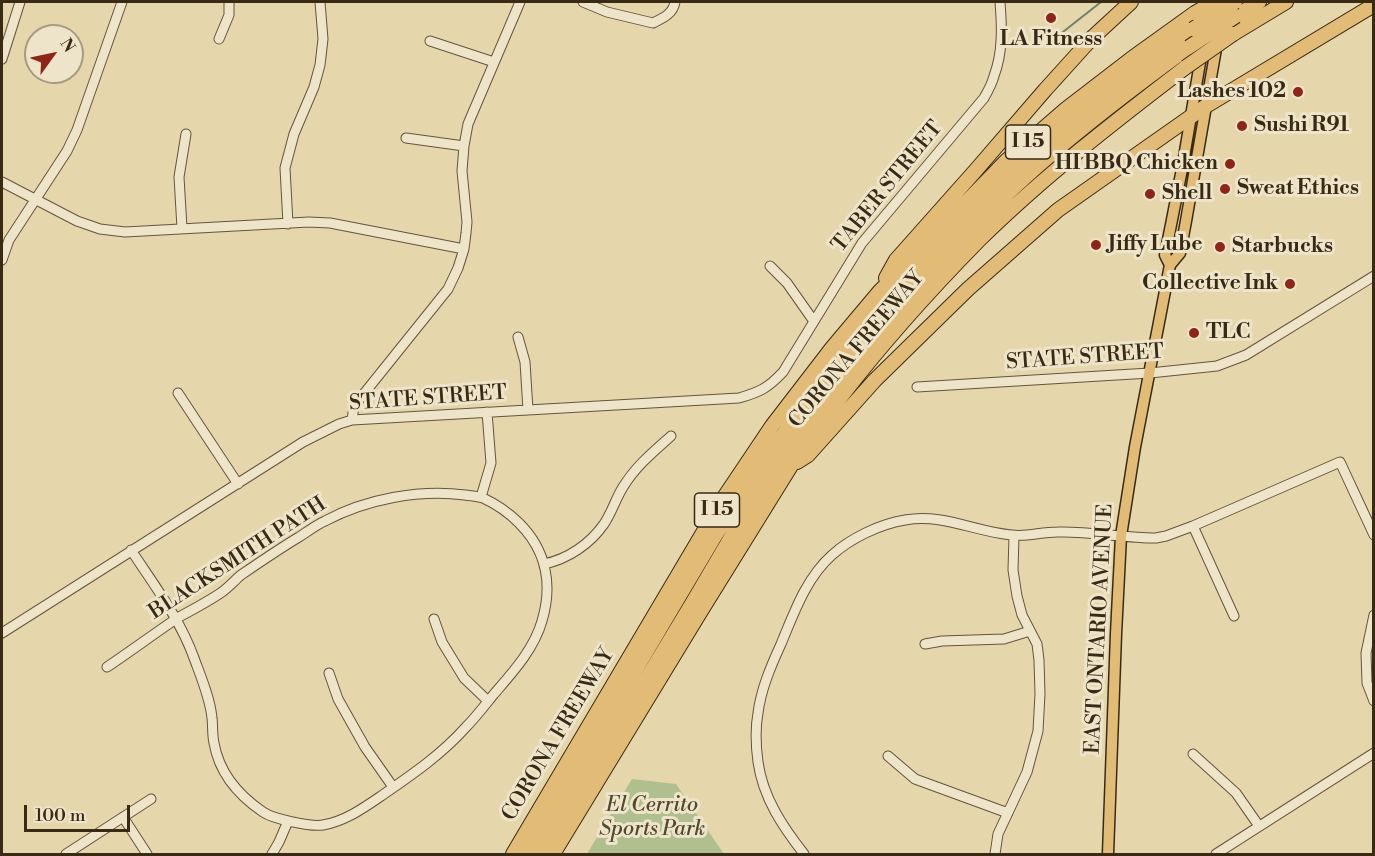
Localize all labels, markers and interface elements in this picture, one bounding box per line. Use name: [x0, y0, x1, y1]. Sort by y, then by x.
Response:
marker: LA Fitness: [1044, 11, 1058, 25]
north arrow: [24, 24, 84, 84]
place label: LA Fitness: [1000, 27, 1102, 53]
text: N: [56, 35, 79, 56]
place label: Lashes 102: [1177, 79, 1286, 105]
marker: Lashes 102: [1291, 85, 1305, 99]
place label: Sushi R91: [1254, 113, 1349, 139]
street label: TABER STREET: [827, 116, 949, 258]
marker: Sushi R91: [1235, 119, 1249, 133]
road number: I 15: [1006, 125, 1050, 159]
place label: HI BBQ Chicken: [1055, 151, 1218, 177]
marker: HI BBQ Chicken: [1223, 157, 1237, 171]
place label: Sweat Ethics: [1237, 176, 1359, 202]
place label: Shell: [1162, 181, 1212, 207]
marker: Sweat Ethics: [1218, 182, 1232, 196]
marker: Shell: [1143, 187, 1157, 201]
place label: Jiffy Lube: [1108, 232, 1202, 258]
place label: Starbucks: [1232, 234, 1333, 260]
marker: Jiffy Lube: [1089, 238, 1103, 252]
marker: Starbucks: [1213, 240, 1227, 254]
street label: CORONA FREEWAY: [784, 266, 930, 434]
place label: Collective Ink: [1142, 271, 1278, 297]
marker: Collective Ink: [1283, 277, 1297, 291]
place label: TLC: [1206, 320, 1250, 346]
marker: TLC: [1187, 326, 1201, 340]
street label: STATE STREET: [1005, 340, 1165, 376]
street label: STATE STREET: [348, 381, 508, 417]
street label: BLACKSMITH PATH: [145, 492, 331, 626]
road number: I 15: [694, 493, 740, 527]
street label: EAST ONTARIO AVENUE: [1081, 503, 1119, 755]
street label: CORONA FREEWAY: [497, 644, 621, 826]
scale bar: [27, 793, 134, 831]
park label: El Cerrito Sports Park: [599, 793, 705, 843]
text: 100 m: [35, 804, 86, 827]

